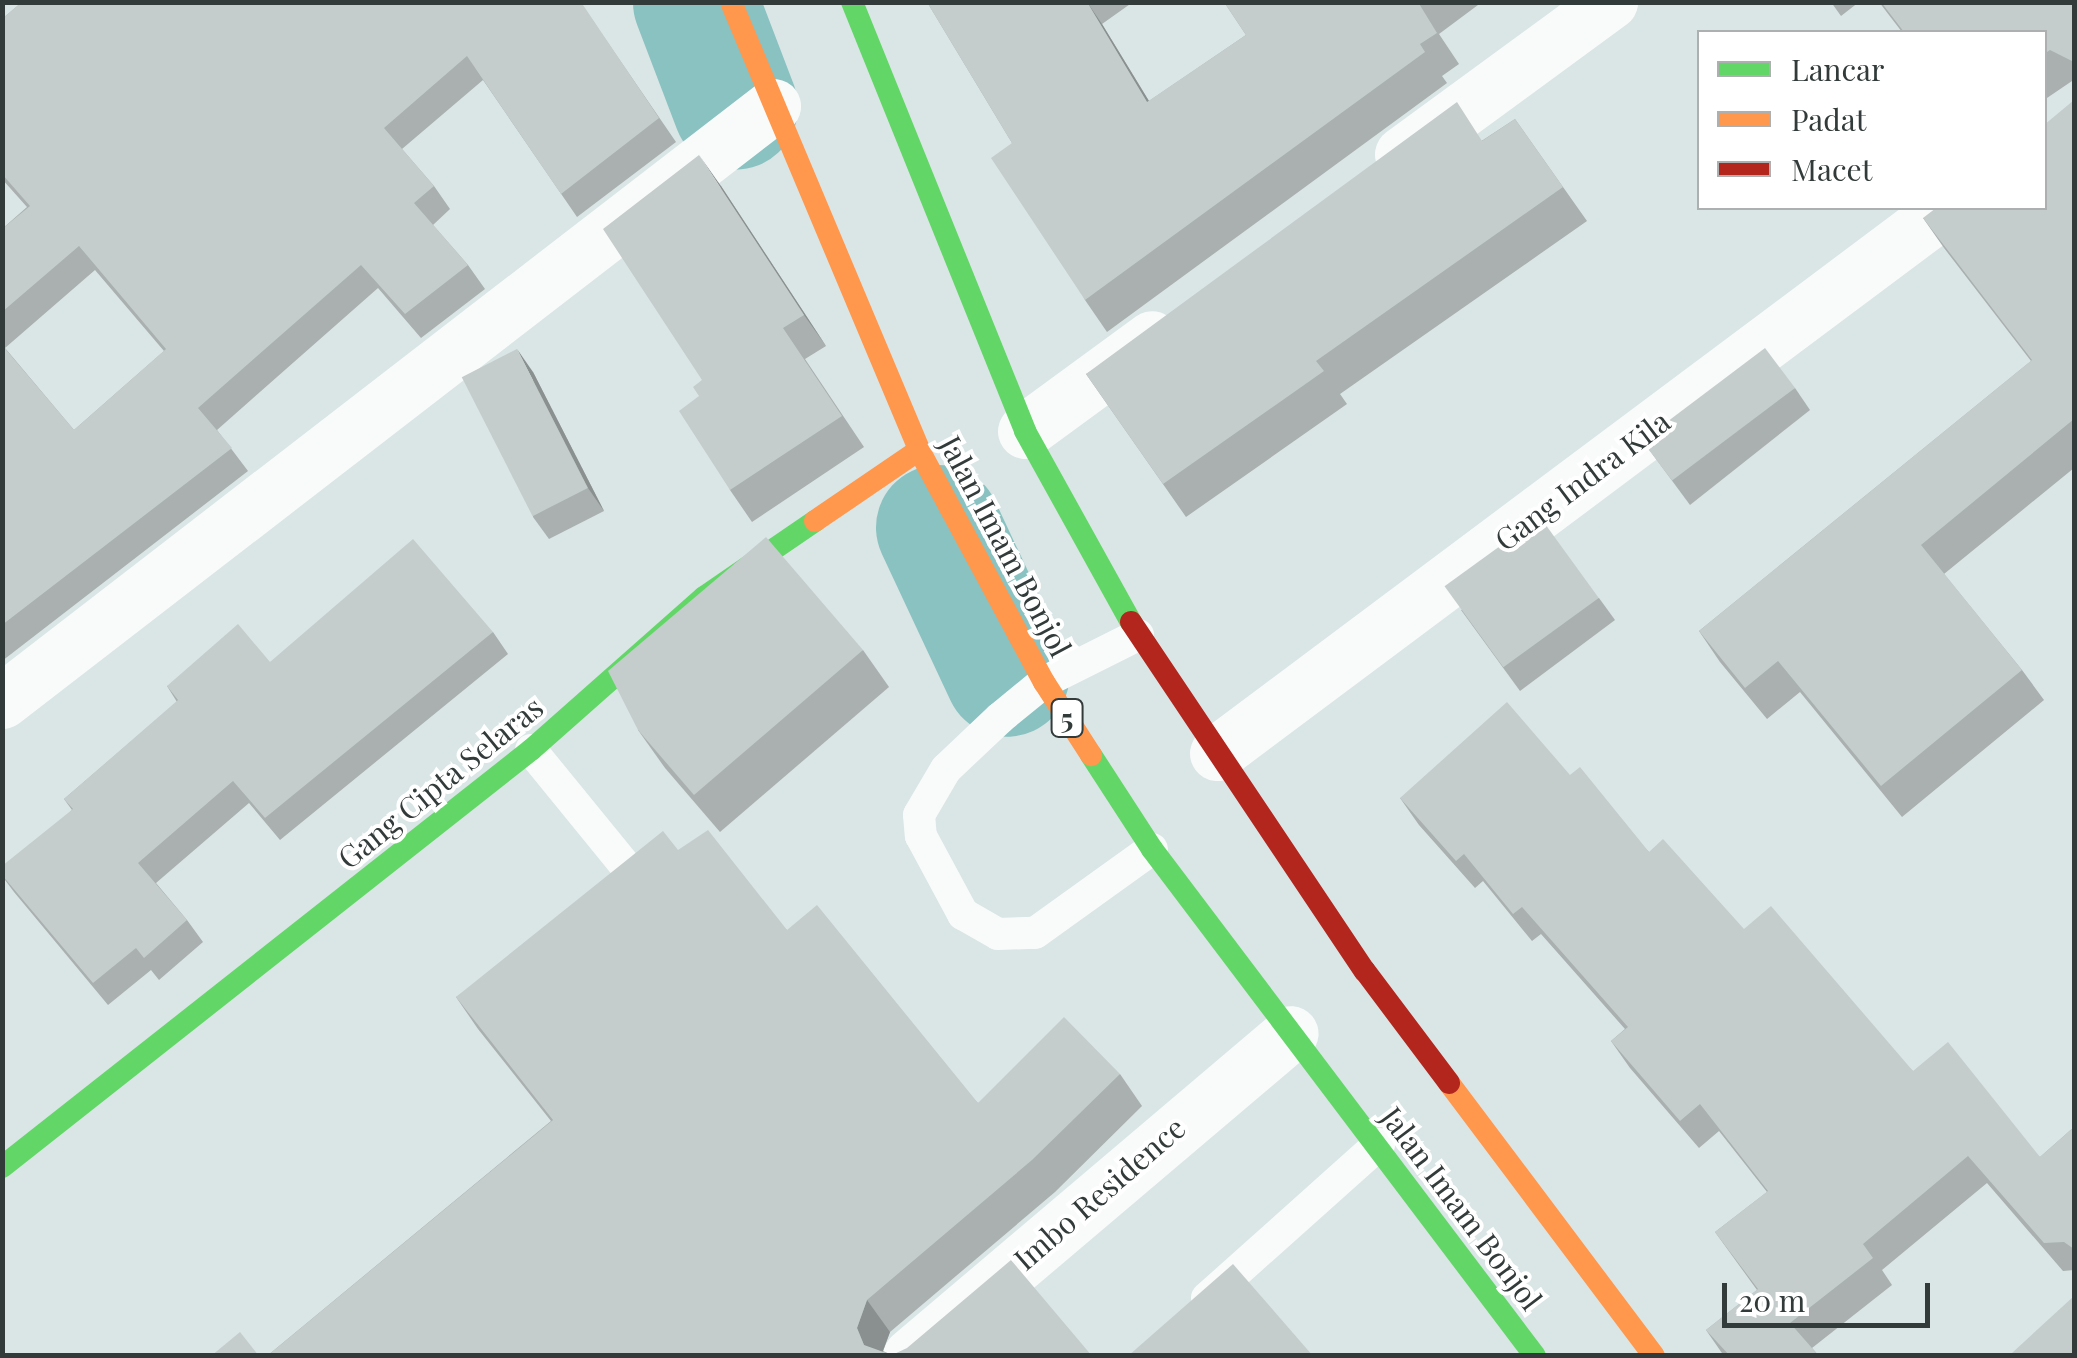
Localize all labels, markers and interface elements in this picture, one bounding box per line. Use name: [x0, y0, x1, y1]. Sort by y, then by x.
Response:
legend: [1697, 30, 2047, 210]
text: Lancar: [1791, 49, 1884, 89]
text: Padat: [1791, 99, 1866, 139]
text: Macet: [1791, 149, 1872, 189]
street label: Gang Indra Kila: [1487, 402, 1677, 558]
street label: Jalan Imam Bonjol: [933, 430, 1079, 662]
street label: Gang Cipta Selaras: [330, 688, 550, 876]
road number: 5: [1050, 695, 1084, 741]
street label: Jalan Imam Bonjol: [1374, 1099, 1550, 1317]
street label: Imbo Residence: [1006, 1109, 1192, 1277]
scale bar: [1727, 1263, 1934, 1325]
text: 20 m: [1739, 1280, 1805, 1320]

